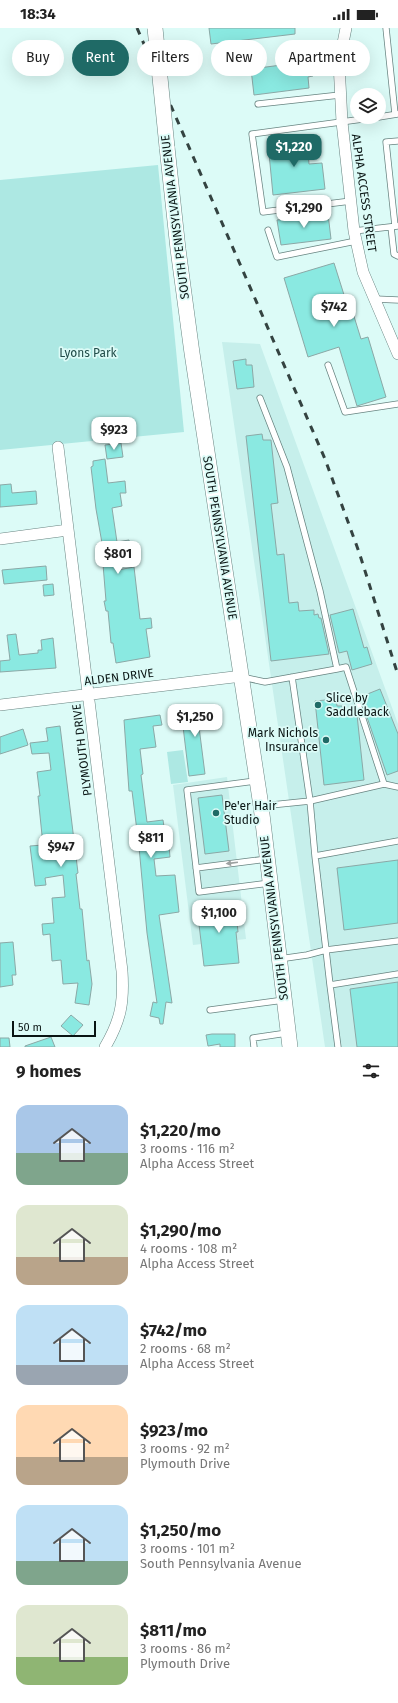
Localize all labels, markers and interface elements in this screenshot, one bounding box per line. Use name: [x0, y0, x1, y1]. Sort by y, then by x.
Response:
text: 18:34: [20, 5, 56, 23]
chip: Buy: [12, 40, 64, 76]
chip: Rent: [72, 40, 129, 76]
chip: Filters: [137, 40, 203, 76]
chip: New: [211, 40, 267, 76]
chip: Apartment: [275, 40, 370, 76]
map controls: [350, 88, 386, 124]
button: layers: [350, 88, 386, 124]
street label: ALPHA ACCESS STREET: [349, 133, 379, 254]
street label: SOUTH PENNSYLVANIA AVENUE: [158, 134, 192, 300]
pin: $1,220: [261, 134, 327, 168]
text: $1,220: [276, 139, 312, 154]
pin: $1,290: [271, 195, 337, 229]
text: $1,290: [285, 200, 323, 215]
pin: $742: [310, 294, 358, 328]
text: $742: [321, 299, 347, 314]
park label: Lyons Park: [59, 346, 118, 360]
pin: $923: [90, 417, 138, 451]
text: $923: [100, 422, 128, 437]
street label: SOUTH PENNSYLVANIA AVENUE: [200, 455, 240, 621]
pin: $801: [94, 541, 142, 575]
text: $801: [104, 546, 132, 561]
street label: ALDEN DRIVE: [83, 666, 155, 688]
place label: Slice by Saddleback: [326, 691, 390, 719]
marker: Slice by Saddleback: [313, 700, 323, 710]
street label: PLYMOUTH DRIVE: [69, 703, 95, 797]
pin: $1,250: [162, 704, 228, 738]
text: $1,250: [176, 709, 214, 724]
place label: Mark Nichols Insurance: [248, 726, 318, 754]
marker: Mark Nichols Insurance: [321, 735, 331, 745]
place label: Pe'er Hair Studio: [224, 799, 277, 827]
marker: Pe'er Hair Studio: [211, 808, 221, 818]
pin: $811: [127, 825, 175, 859]
text: $811: [138, 830, 164, 845]
pin: $947: [37, 834, 85, 868]
street label: SOUTH PENNSYLVANIA AVENUE: [257, 835, 291, 1001]
text: $947: [47, 839, 75, 854]
one-way arrow: [225, 860, 238, 866]
pin: $1,100: [186, 900, 252, 934]
text: $1,100: [201, 905, 237, 920]
scale bar: [12, 1019, 96, 1038]
text: 50 m: [18, 1021, 42, 1034]
icon: filters: [360, 1060, 382, 1082]
text: 9 homes: [16, 1061, 81, 1082]
text: $1,220/mo: [140, 1120, 221, 1141]
icon: home: [48, 1121, 96, 1169]
text: 3 rooms · 116 m²: [140, 1141, 235, 1156]
text: Alpha Access Street: [140, 1156, 254, 1171]
text: $1,290/mo: [140, 1220, 221, 1241]
icon: home: [48, 1221, 96, 1269]
text: 4 rooms · 108 m²: [140, 1241, 237, 1256]
text: Alpha Access Street: [140, 1256, 254, 1271]
text: $742/mo: [140, 1320, 207, 1341]
icon: home: [48, 1321, 96, 1369]
text: 2 rooms · 68 m²: [140, 1341, 231, 1356]
text: Alpha Access Street: [140, 1356, 254, 1371]
text: $923/mo: [140, 1420, 208, 1441]
icon: home: [48, 1421, 96, 1469]
text: 3 rooms · 92 m²: [140, 1441, 230, 1456]
text: Plymouth Drive: [140, 1456, 230, 1471]
text: $1,250/mo: [140, 1520, 221, 1541]
icon: home: [48, 1521, 96, 1569]
text: 3 rooms · 101 m²: [140, 1541, 235, 1556]
text: South Pennsylvania Avenue: [140, 1556, 302, 1571]
text: $811/mo: [140, 1620, 207, 1641]
icon: home: [48, 1621, 96, 1669]
text: 3 rooms · 86 m²: [140, 1641, 231, 1656]
text: Plymouth Drive: [140, 1656, 230, 1671]

